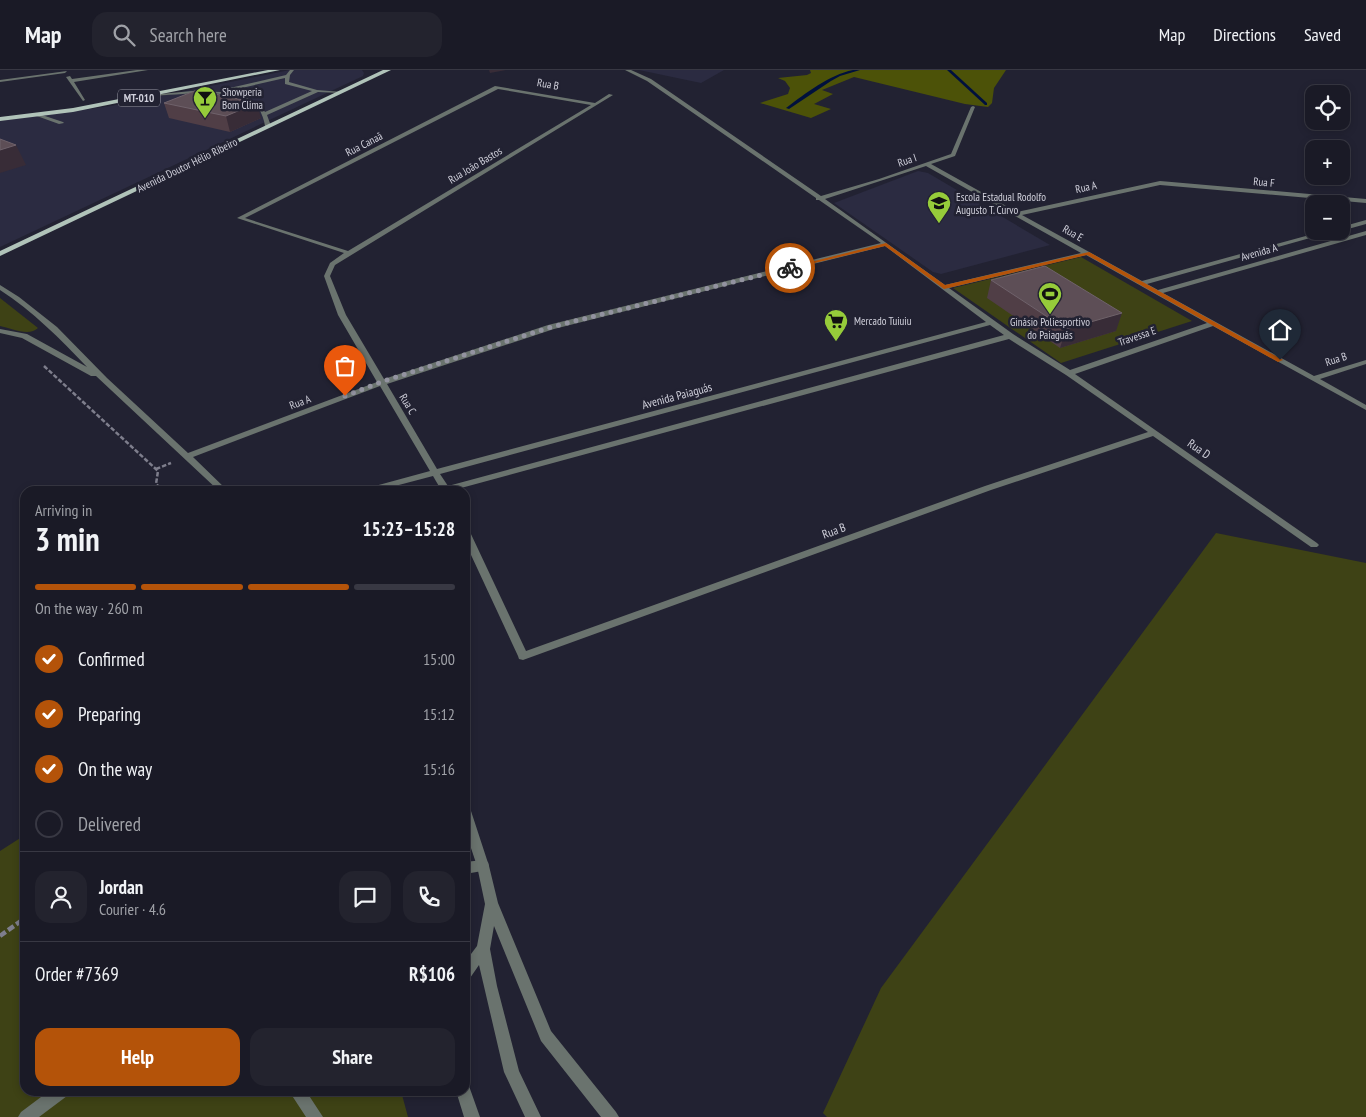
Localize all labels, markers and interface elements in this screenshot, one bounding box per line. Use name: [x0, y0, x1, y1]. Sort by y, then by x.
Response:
search box: [92, 12, 442, 57]
text: Map: [25, 19, 62, 50]
icon: search: [110, 21, 138, 49]
text: Search here: [150, 23, 227, 47]
text: Map: [1159, 23, 1185, 46]
text: Directions: [1213, 23, 1276, 46]
text: Saved: [1304, 23, 1341, 46]
street label: Rua B: [536, 75, 560, 93]
bar icon: Showperia Bom Clima: [192, 85, 218, 119]
place label: Showperia Bom Clima: [222, 85, 263, 112]
map controls: [1305, 85, 1350, 240]
button: locate: [1305, 85, 1350, 130]
road number: MT-010: [118, 89, 160, 106]
street label: Rua Canaã: [343, 129, 385, 159]
street label: Avenida Doutor Hélio Ribeiro: [134, 134, 240, 195]
button: +: [1305, 140, 1350, 185]
street label: Rua João Bastos: [446, 143, 505, 187]
street label: Rua I: [896, 150, 918, 170]
street label: Rua F: [1253, 174, 1276, 190]
street label: Rua A: [1074, 178, 1099, 196]
school or university icon: Escola Estadual Rodolfo Augusto T. Curvo: [926, 190, 952, 224]
place label: Escola Estadual Rodolfo Augusto T. Curvo: [956, 190, 1046, 217]
button: −: [1305, 195, 1350, 240]
street label: Rua E: [1060, 222, 1086, 244]
street label: Avenida A: [1239, 240, 1280, 264]
courier: [765, 243, 815, 293]
icon: bike: [776, 254, 804, 282]
sports icon: Ginásio Poliesportivo do Paiaguás: [1037, 281, 1063, 315]
supermarket icon: Mercado Tuiuiu: [823, 308, 849, 342]
pin: [1259, 309, 1301, 360]
place label: Mercado Tuiuiu: [854, 314, 912, 328]
place label: Ginásio Poliesportivo do Paiaguás: [1010, 315, 1090, 342]
icon: home: [1266, 316, 1294, 344]
street label: Travessa E: [1116, 323, 1158, 349]
pin: [324, 345, 366, 396]
street label: Rua B: [1323, 349, 1349, 369]
icon: bag: [331, 352, 359, 380]
street label: Avenida Paiaguás: [640, 379, 714, 412]
street label: Rua A: [287, 391, 313, 412]
street label: Rua C: [396, 391, 420, 417]
street label: Rua D: [1185, 435, 1214, 462]
text: Arriving in: [35, 500, 92, 520]
text: 15:23–15:28: [362, 517, 455, 541]
text: 3 min: [35, 518, 100, 560]
street label: Rua B: [820, 519, 848, 542]
text: On the way · 260 m: [35, 598, 143, 618]
icon: check: [35, 645, 63, 673]
text: Confirmed: [78, 647, 145, 671]
text: 15:00: [423, 649, 455, 669]
icon: check: [35, 700, 63, 728]
text: Preparing: [78, 702, 141, 726]
text: 15:12: [423, 704, 455, 724]
icon: check: [35, 755, 63, 783]
text: On the way: [78, 757, 152, 781]
text: 15:16: [423, 759, 455, 779]
text: Delivered: [78, 812, 141, 836]
button: person: [35, 871, 87, 923]
button: chat: [339, 871, 391, 923]
button: phone: [403, 871, 455, 923]
text: Jordan: [99, 875, 143, 899]
text: Courier · 4.6: [99, 899, 166, 919]
text: Order #7369: [35, 962, 119, 986]
text: R$106: [409, 962, 455, 986]
button: Help: [35, 1028, 240, 1086]
button: Share: [250, 1028, 455, 1086]

